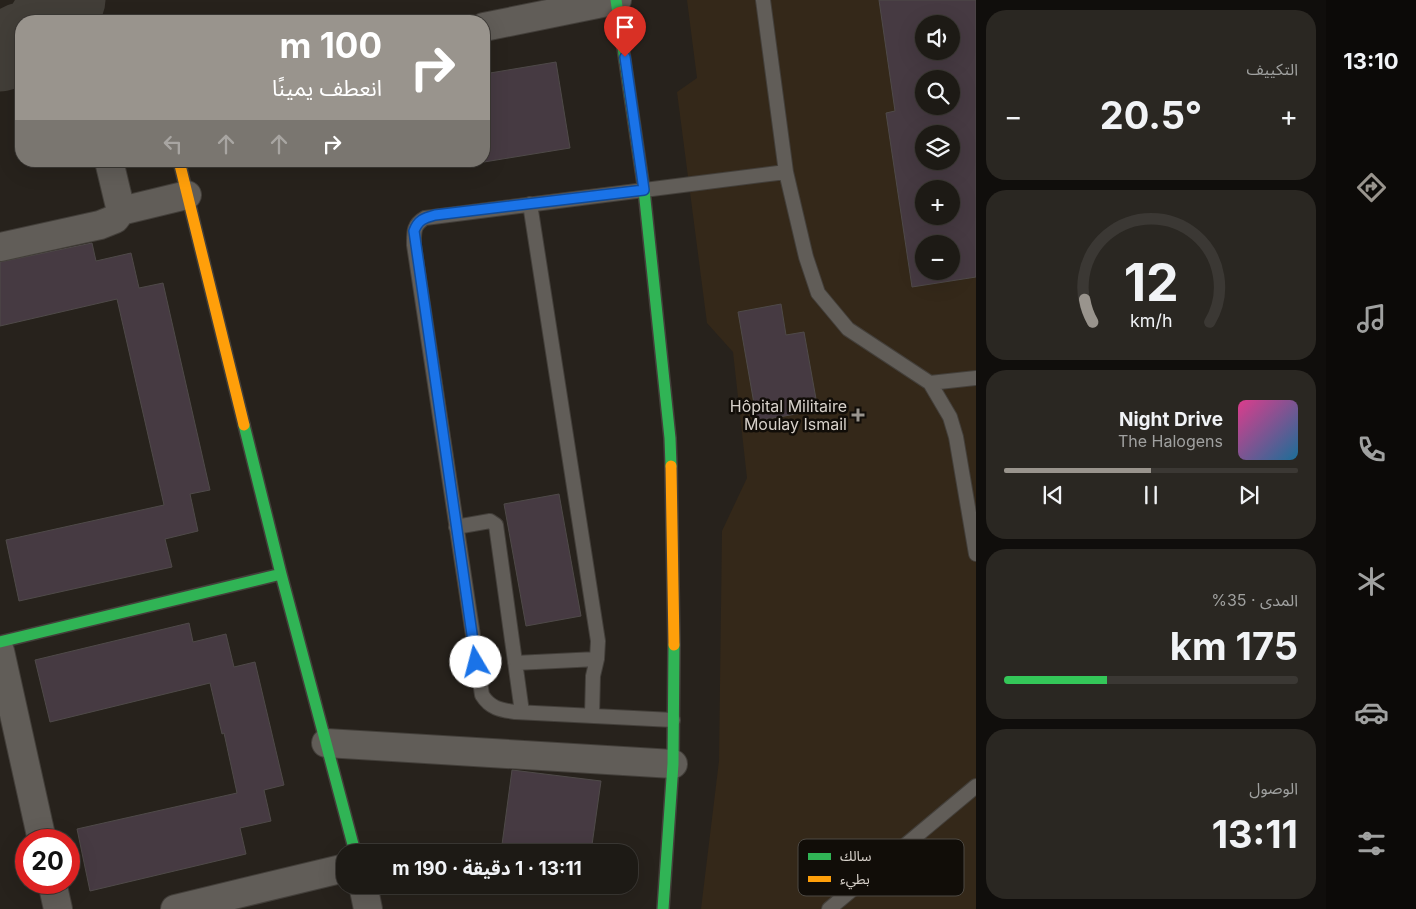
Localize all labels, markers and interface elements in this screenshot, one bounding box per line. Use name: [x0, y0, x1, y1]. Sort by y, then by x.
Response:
pin: [604, 6, 646, 57]
icon: arrive: [611, 13, 639, 41]
map controls: [915, 15, 960, 280]
button: sound: [915, 15, 960, 60]
text: 100 m: [279, 24, 382, 66]
icon: right: [400, 35, 465, 100]
text: 13:10: [1343, 48, 1399, 74]
text: التكييف: [1246, 59, 1298, 79]
button: search: [915, 70, 960, 115]
text: انعطف يمينًا: [272, 75, 382, 101]
text: 20.5°: [1100, 92, 1202, 138]
text: −: [1004, 99, 1023, 133]
text: +: [1279, 99, 1298, 133]
button: layers: [915, 125, 960, 170]
icon: left: [159, 130, 187, 158]
icon: ahead: [212, 130, 240, 158]
icon: ahead: [265, 130, 293, 158]
icon: right: [318, 130, 346, 158]
icon: directions: [1354, 170, 1389, 205]
button: +: [915, 180, 960, 225]
button: −: [915, 235, 960, 280]
text: 12: [1123, 251, 1179, 314]
icon: music: [1354, 301, 1389, 336]
text: km/h: [1130, 310, 1172, 331]
place label: Hôpital Militaire Moulay Ismail: [730, 396, 847, 434]
marker: Hôpital Militaire Moulay Ismail: [851, 408, 865, 422]
text: Night Drive: [1119, 408, 1223, 431]
text: The Halogens: [1118, 431, 1223, 451]
icon: phone: [1354, 432, 1389, 467]
icon: previous: [1039, 481, 1067, 509]
icon: pause: [1137, 481, 1165, 509]
icon: next: [1235, 481, 1263, 509]
icon: climate: [1354, 564, 1389, 599]
text: المدى · 35%: [1211, 590, 1298, 610]
text: 175 km: [1170, 623, 1298, 669]
position arrow: [449, 635, 501, 687]
icon: car: [1354, 695, 1389, 730]
text: الوصول: [1249, 778, 1298, 798]
text: 13:11: [1212, 811, 1298, 857]
icon: filters: [1354, 826, 1389, 861]
speed limit sign: 20: [15, 829, 80, 894]
legend: [798, 839, 964, 896]
text: سالك: [840, 847, 872, 864]
text: 13:11 · 1 دقيقة · 190 m: [392, 857, 582, 880]
text: بطيء: [840, 870, 870, 890]

